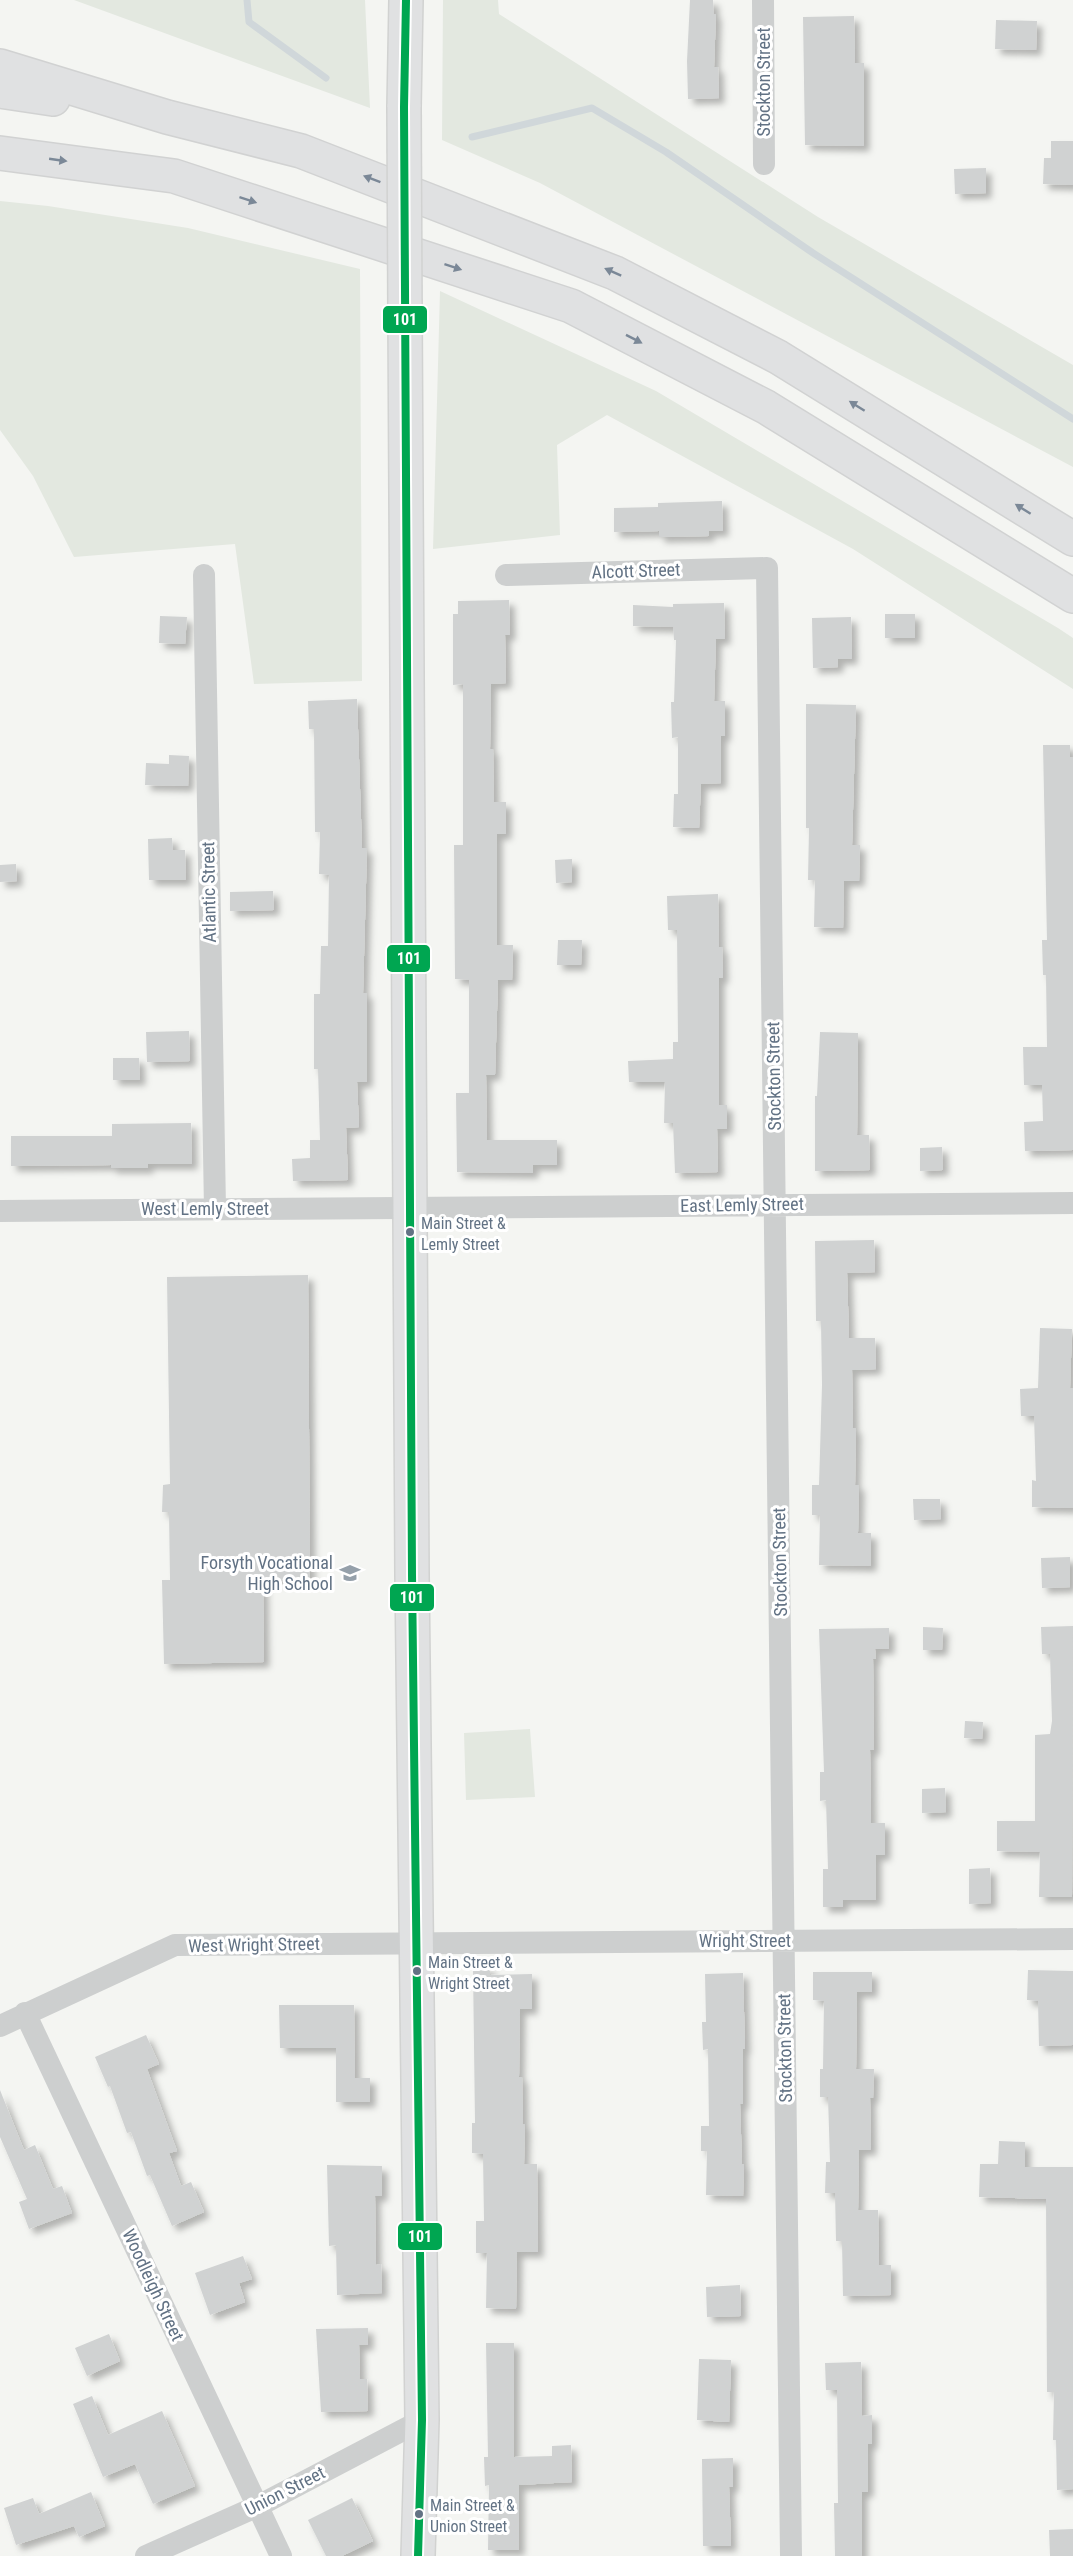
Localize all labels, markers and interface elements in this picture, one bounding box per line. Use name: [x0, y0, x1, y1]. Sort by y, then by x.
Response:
street label: Stockton Street: [753, 27, 774, 137]
one-way arrow: [49, 156, 68, 165]
one-way arrow: [363, 174, 381, 184]
one-way arrow: [239, 196, 257, 206]
one-way arrow: [444, 263, 462, 273]
one-way arrow: [604, 267, 622, 276]
line badge: 101: [382, 305, 428, 334]
text: 101: [393, 310, 417, 329]
one-way arrow: [626, 334, 643, 343]
one-way arrow: [849, 401, 865, 412]
one-way arrow: [1015, 503, 1031, 514]
street label: Alcott Street: [591, 558, 681, 583]
street label: Atlantic Street: [197, 841, 220, 943]
line badge: 101: [386, 944, 431, 973]
text: 101: [397, 949, 421, 968]
street label: Stockton Street: [762, 1021, 785, 1131]
street label: East Lemly Street: [680, 1193, 804, 1216]
street label: West Lemly Street: [141, 1198, 269, 1219]
place label: Main Street & Lemly Street: [421, 1214, 506, 1254]
marker: Main Street & Lemly Street: [404, 1226, 416, 1238]
street label: Stockton Street: [768, 1507, 791, 1617]
place label: Forsyth Vocational High School: [201, 1552, 333, 1594]
school or university icon: Forsyth Vocational High School: [338, 1561, 362, 1585]
line badge: 101: [389, 1583, 435, 1612]
text: 101: [400, 1588, 424, 1607]
street label: Wright Street: [699, 1930, 791, 1951]
street label: West Wright Street: [188, 1933, 320, 1956]
place label: Main Street & Wright Street: [428, 1953, 513, 1993]
marker: Main Street & Wright Street: [411, 1965, 423, 1977]
street label: Stockton Street: [773, 1993, 796, 2103]
line badge: 101: [397, 2222, 443, 2251]
street label: Woodleigh Street: [118, 2226, 189, 2344]
text: 101: [408, 2227, 432, 2246]
street label: Union Street: [241, 2461, 328, 2520]
place label: Main Street & Union Street: [430, 2496, 515, 2536]
marker: Main Street & Union Street: [413, 2508, 425, 2520]

